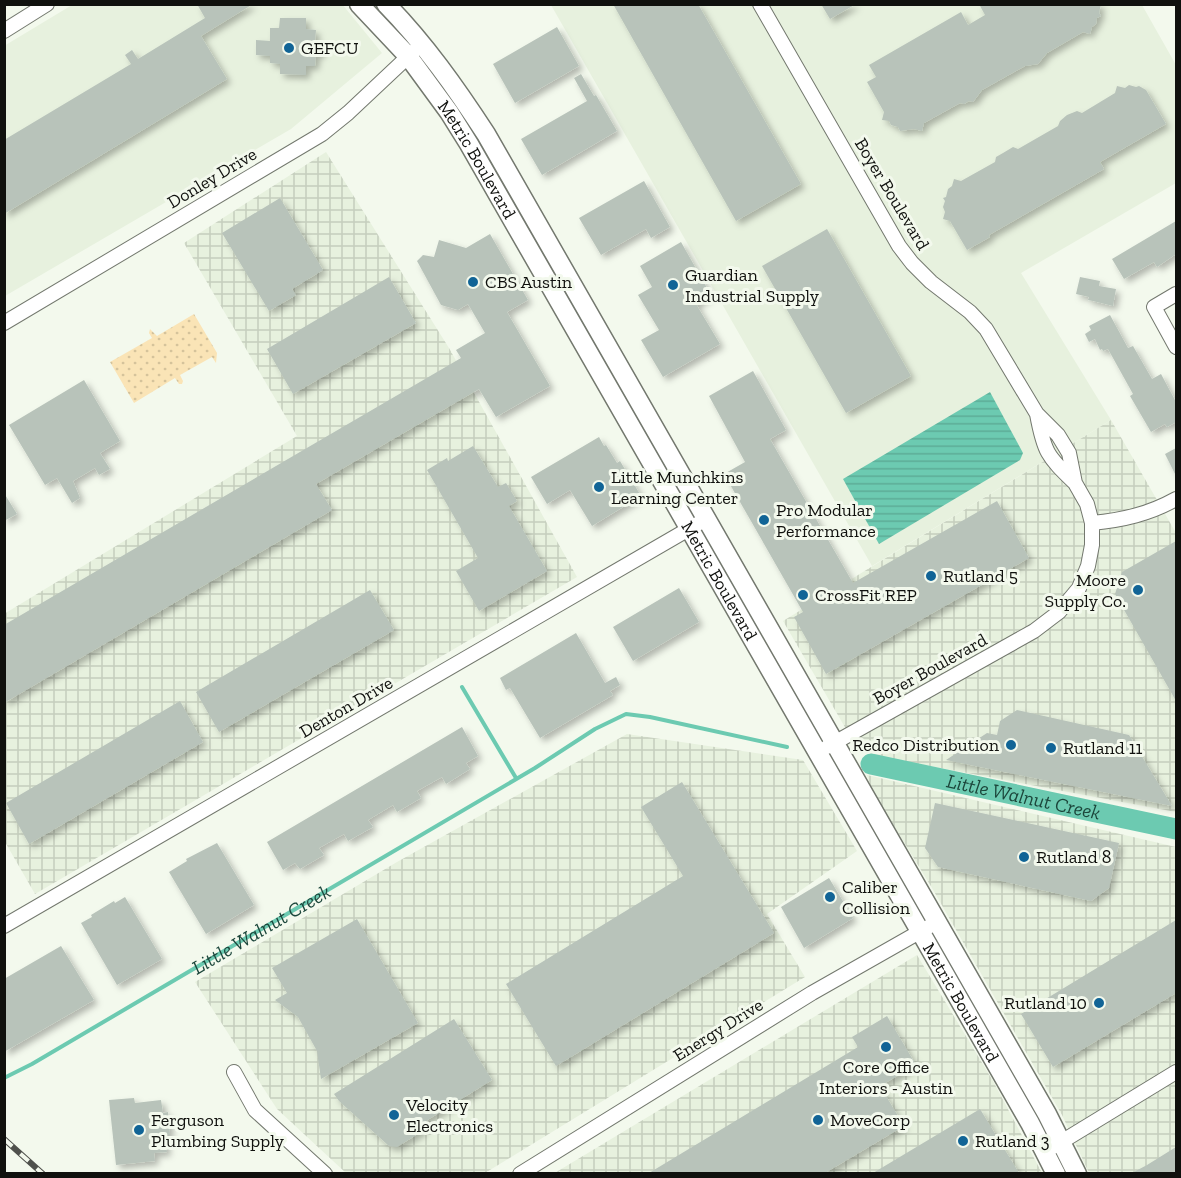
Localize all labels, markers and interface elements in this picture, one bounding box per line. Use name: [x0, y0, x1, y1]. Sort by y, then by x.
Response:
place label: GEFCU: [301, 37, 359, 59]
marker: GEFCU: [282, 41, 296, 55]
street label: Metric Boulevard: [433, 96, 521, 223]
street label: Boyer Boulevard: [850, 134, 934, 254]
street label: Donley Drive: [163, 143, 261, 213]
place label: Guardian Industrial Supply: [685, 264, 820, 307]
place label: CBS Austin: [485, 271, 573, 293]
marker: CBS Austin: [466, 275, 480, 289]
marker: Guardian Industrial Supply: [666, 278, 680, 292]
place label: Little Munchkins Learning Center: [611, 466, 744, 509]
marker: Little Munchkins Learning Center: [592, 480, 606, 494]
place label: Pro Modular Performance: [776, 499, 876, 542]
marker: Pro Modular Performance: [757, 513, 771, 527]
street label: Metric Boulevard: [676, 517, 762, 645]
place label: Rutland 5: [943, 565, 1018, 587]
marker: Rutland 5: [924, 569, 938, 583]
place label: Moore Supply Co.: [1045, 569, 1126, 612]
marker: Moore Supply Co.: [1131, 583, 1145, 597]
place label: CrossFit REP: [815, 584, 917, 606]
marker: CrossFit REP: [796, 588, 810, 602]
street label: Boyer Boulevard: [869, 629, 991, 709]
street label: Denton Drive: [295, 671, 397, 743]
place label: Redco Distribution: [852, 734, 1000, 756]
place label: Rutland 11: [1063, 737, 1143, 759]
marker: Redco Distribution: [1004, 738, 1018, 752]
marker: Rutland 11: [1044, 741, 1058, 755]
water label: Little Walnut Creek: [944, 768, 1103, 825]
place label: Rutland 8: [1036, 846, 1111, 868]
marker: Rutland 8: [1017, 850, 1031, 864]
place label: Caliber Collision: [842, 876, 911, 919]
water label: Little Walnut Creek: [187, 879, 335, 979]
marker: Caliber Collision: [823, 890, 837, 904]
street label: Metric Boulevard: [918, 939, 1004, 1066]
place label: Rutland 10: [1004, 992, 1087, 1014]
street label: Energy Drive: [669, 994, 767, 1066]
marker: Rutland 10: [1092, 996, 1106, 1010]
marker: Core Office Interiors - Austin: [879, 1040, 893, 1054]
place label: Core Office Interiors - Austin: [819, 1056, 954, 1099]
place label: Velocity Electronics: [405, 1094, 493, 1137]
marker: Velocity Electronics: [387, 1108, 401, 1122]
place label: Ferguson Plumbing Supply: [151, 1109, 285, 1152]
place label: MoveCorp: [830, 1109, 910, 1131]
marker: MoveCorp: [811, 1113, 825, 1127]
marker: Ferguson Plumbing Supply: [132, 1123, 146, 1137]
place label: Rutland 3: [975, 1130, 1050, 1152]
marker: Rutland 3: [956, 1134, 970, 1148]

